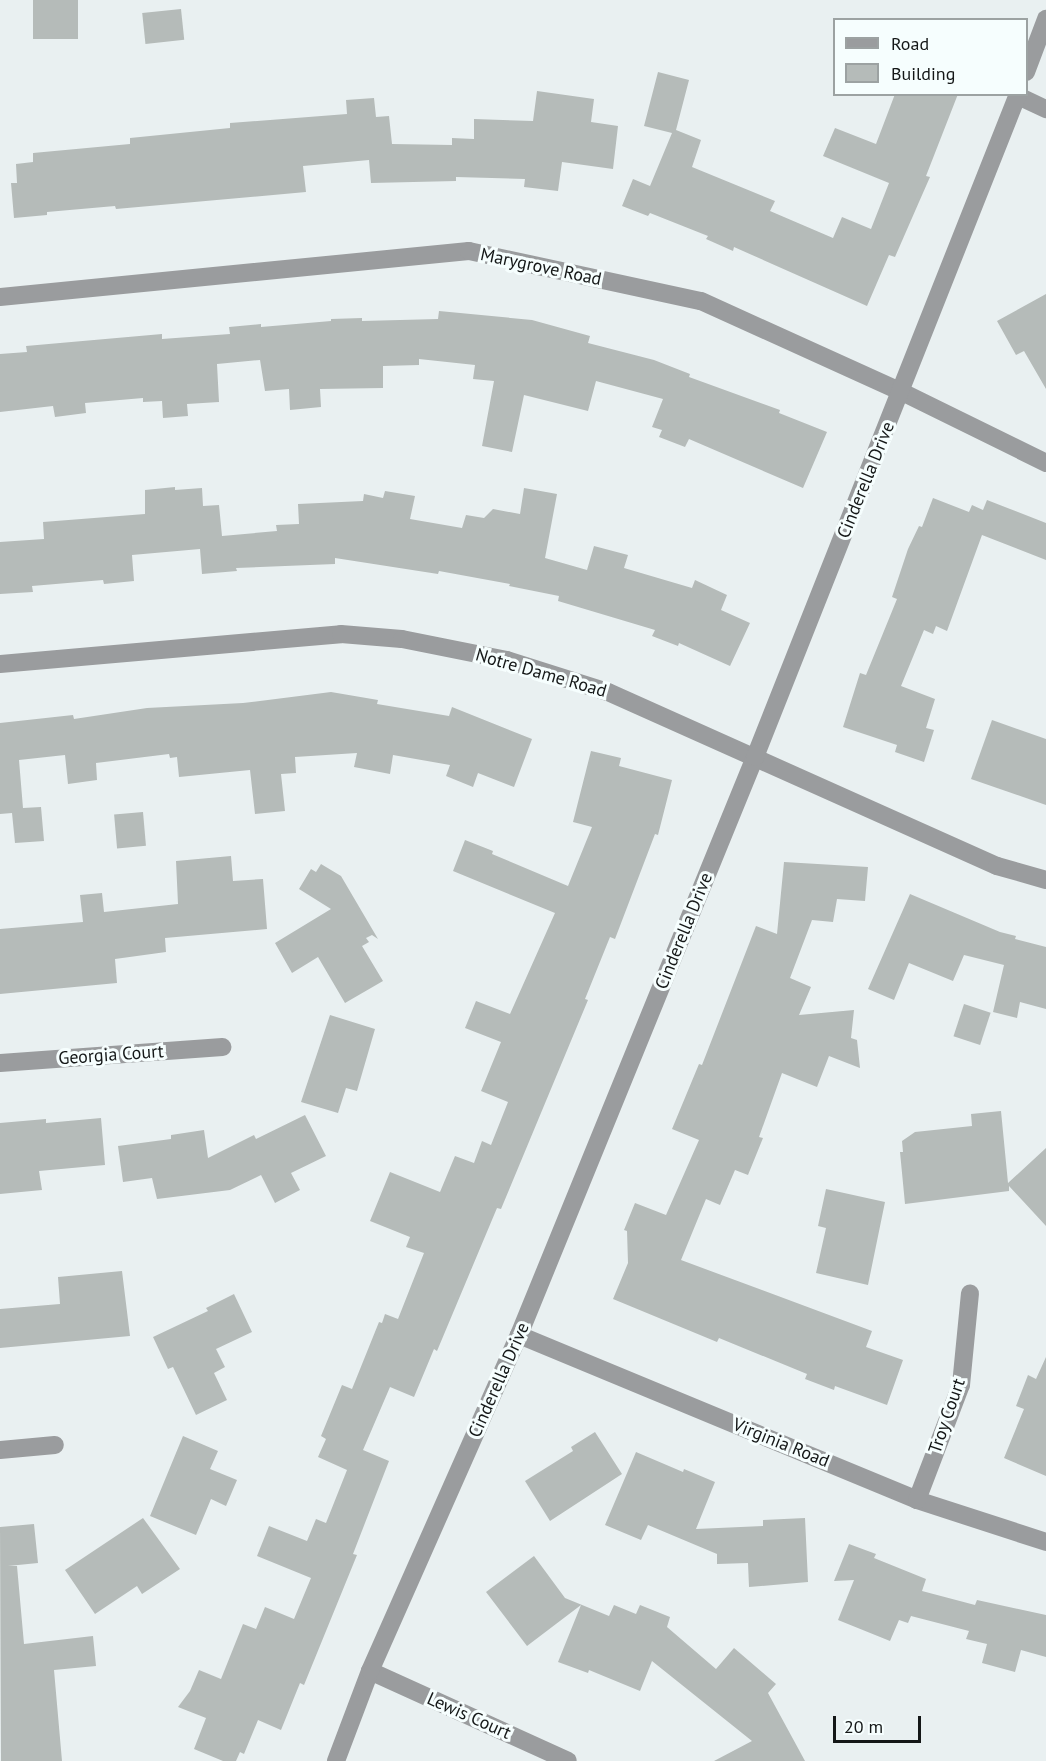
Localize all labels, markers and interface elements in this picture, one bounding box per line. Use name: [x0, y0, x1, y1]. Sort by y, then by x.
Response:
legend: [833, 18, 1028, 96]
text: Road: [891, 32, 929, 55]
text: Building: [891, 62, 955, 85]
street label: Marygrove Road: [478, 244, 604, 290]
street label: Cinderella Drive: [833, 419, 899, 541]
street label: Notre Dame Road: [473, 644, 609, 702]
street label: Cinderella Drive: [651, 870, 717, 992]
street label: Georgia Court: [58, 1041, 164, 1069]
street label: Cinderella Drive: [464, 1319, 534, 1441]
street label: Troy Court: [924, 1375, 970, 1457]
street label: Virginia Road: [730, 1414, 832, 1472]
street label: Lewis Court: [424, 1688, 514, 1744]
scale bar: [836, 1704, 924, 1742]
text: 20 m: [844, 1715, 883, 1738]

